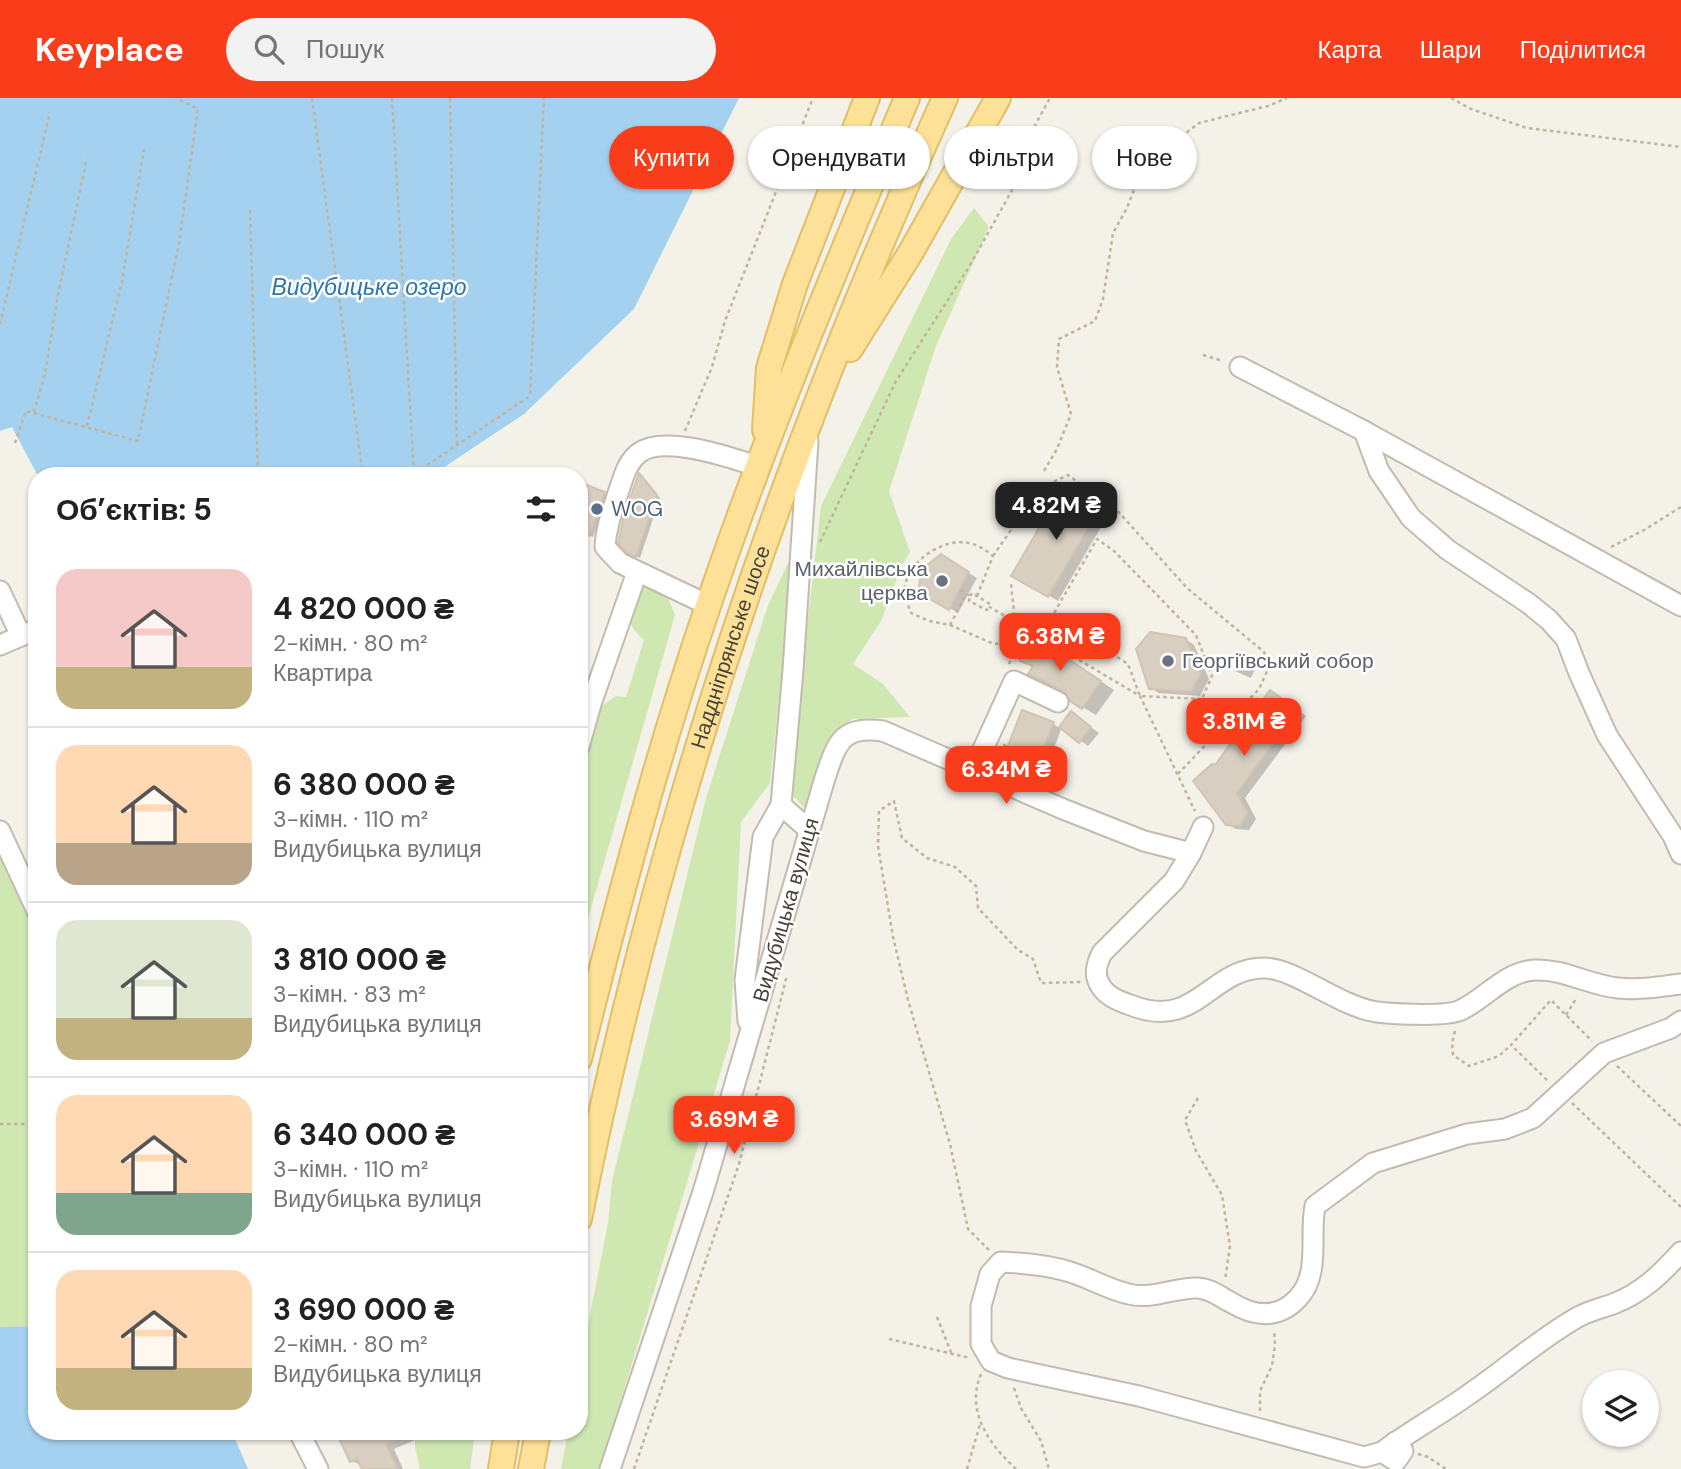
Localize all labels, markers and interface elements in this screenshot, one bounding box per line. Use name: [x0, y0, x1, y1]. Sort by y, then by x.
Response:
search box: [226, 18, 716, 81]
text: Keyplace: [35, 28, 184, 71]
icon: search: [250, 30, 288, 68]
text: Пошук: [306, 32, 384, 66]
text: Карта: [1317, 34, 1382, 65]
text: Шари: [1420, 34, 1482, 65]
text: Поділитися: [1520, 34, 1646, 65]
chip: Купити: [609, 126, 734, 189]
chip: Орендувати: [748, 126, 930, 189]
chip: Фільтри: [944, 126, 1078, 189]
chip: Нове: [1092, 126, 1197, 189]
water label: Видубицьке озеро: [271, 272, 467, 302]
pin: 4.82M ₴: [991, 482, 1121, 542]
text: Об’єктів: 5: [56, 490, 212, 529]
icon: filters: [522, 490, 560, 528]
text: 4.82M ₴: [1011, 490, 1101, 520]
place label: WOG: [611, 495, 663, 523]
marker: WOG: [589, 501, 605, 517]
street label: Наддніпрянське шосе: [684, 542, 777, 752]
place label: Михайлівська церква: [794, 555, 928, 607]
marker: Михайлівська церква: [934, 573, 950, 589]
text: 4 820 000 ₴: [273, 589, 454, 628]
icon: home: [112, 597, 196, 681]
pin: 6.38M ₴: [995, 614, 1125, 673]
text: 6.38M ₴: [1015, 621, 1105, 651]
text: 2-кімн. · 80 m²: [273, 628, 428, 658]
place label: Георгіївський собор: [1182, 647, 1374, 675]
marker: Георгіївський собор: [1160, 653, 1176, 669]
text: Квартира: [273, 658, 372, 688]
pin: 3.81M ₴: [1179, 698, 1309, 758]
text: 3.81M ₴: [1202, 706, 1286, 736]
pin: 6.34M ₴: [941, 746, 1071, 806]
text: 6.34M ₴: [961, 754, 1051, 784]
text: 6 380 000 ₴: [273, 765, 455, 804]
icon: home: [112, 773, 196, 857]
text: 3-кімн. · 110 m²: [273, 804, 428, 834]
street label: Видубицька вулиця: [746, 815, 826, 1005]
text: Видубицька вулиця: [273, 834, 482, 864]
text: 3 810 000 ₴: [273, 940, 446, 979]
icon: home: [112, 948, 196, 1032]
text: 3-кімн. · 83 m²: [273, 979, 426, 1009]
text: Видубицька вулиця: [273, 1009, 482, 1039]
pin: 3.69M ₴: [669, 1096, 799, 1156]
text: 3.69M ₴: [690, 1104, 778, 1134]
text: 6 340 000 ₴: [273, 1115, 455, 1154]
icon: home: [112, 1123, 196, 1207]
text: 3-кімн. · 110 m²: [273, 1154, 428, 1184]
text: Видубицька вулиця: [273, 1184, 482, 1214]
text: 3 690 000 ₴: [273, 1290, 454, 1329]
icon: home: [112, 1298, 196, 1382]
text: 2-кімн. · 80 m²: [273, 1329, 428, 1359]
text: Видубицька вулиця: [273, 1359, 482, 1389]
map controls: [1582, 1370, 1659, 1447]
button: layers: [1582, 1370, 1659, 1447]

